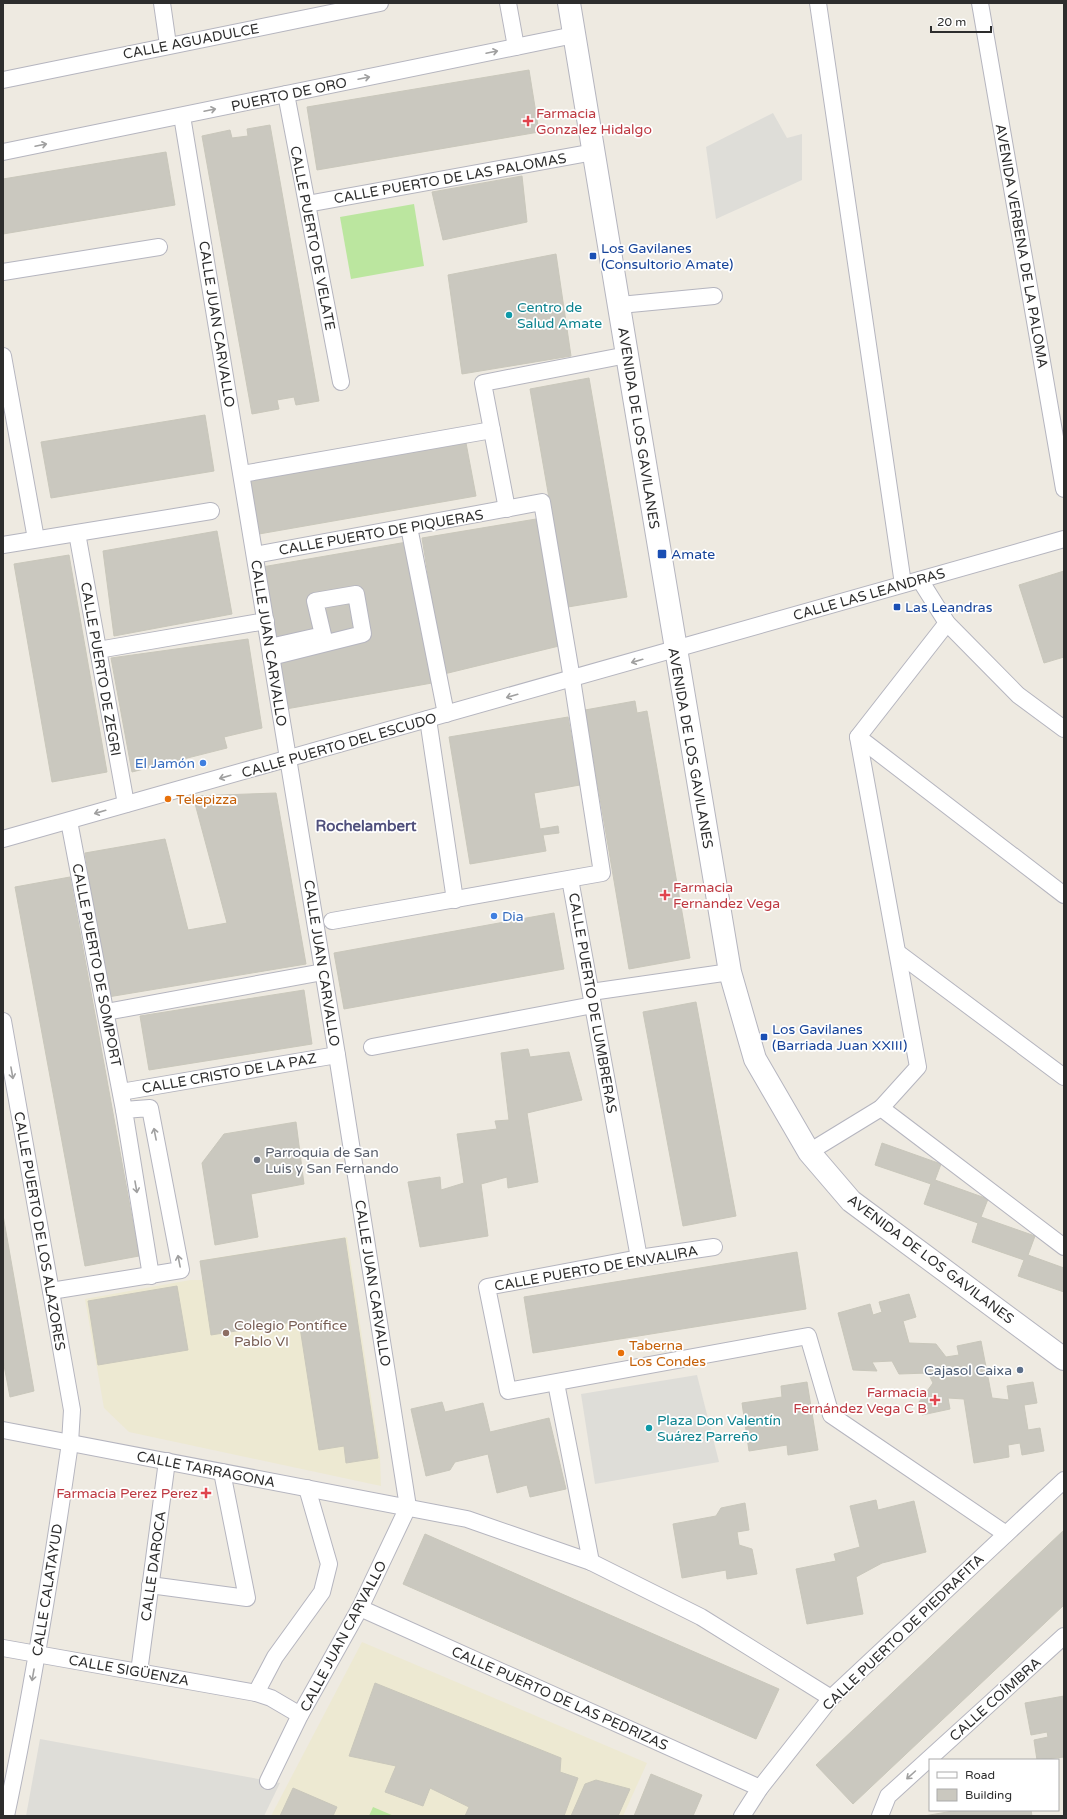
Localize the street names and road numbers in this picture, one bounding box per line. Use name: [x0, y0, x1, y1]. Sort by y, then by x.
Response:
street label: CALLE AGUADULCE: [122, 20, 261, 63]
street label: PUERTO DE ORO: [230, 74, 349, 115]
street label: AVENIDA VERBENA DE LA PALOMA: [992, 122, 1051, 370]
street label: CALLE PUERTO DE VELATE: [286, 144, 339, 332]
street label: CALLE PUERTO DE LAS PALOMAS: [332, 150, 568, 207]
street label: CALLE JUAN CARVALLO: [195, 240, 238, 408]
street label: AVENIDA DE LOS GAVILANES: [614, 326, 663, 531]
street label: CALLE PUERTO DE PIQUERAS: [277, 506, 485, 559]
street label: CALLE JUAN CARVALLO: [247, 559, 290, 727]
street label: CALLE LAS LEANDRAS: [791, 564, 948, 624]
street label: CALLE PUERTO DE ZEGRI: [77, 581, 124, 757]
street label: AVENIDA DE LOS GAVILANES: [664, 646, 717, 850]
street label: CALLE PUERTO DEL ESCUDO: [240, 709, 439, 781]
street label: CALLE PUERTO DE SOMPORT: [68, 862, 125, 1069]
street label: CALLE JUAN CARVALLO: [300, 879, 343, 1047]
street label: CALLE PUERTO DE LUMBRERAS: [565, 891, 620, 1115]
street label: CALLE CRISTO DE LA PAZ: [140, 1050, 318, 1097]
street label: CALLE PUERTO DE LOS ALAZORES: [10, 1110, 69, 1352]
street label: AVENIDA DE LOS GAVILANES: [844, 1191, 1018, 1328]
street label: CALLE JUAN CARVALLO: [351, 1199, 394, 1367]
street label: CALLE PUERTO DE ENVALIRA: [493, 1242, 699, 1295]
street label: CALLE TARRAGONA: [135, 1448, 277, 1491]
street label: CALLE DAROCA: [137, 1510, 170, 1622]
street label: CALLE CALATAYUD: [29, 1523, 66, 1657]
street label: CALLE PUERTO DE PIEDRAFITA: [819, 1551, 988, 1714]
street label: CALLE JUAN CARVALLO: [296, 1558, 390, 1715]
street label: CALLE PUERTO DE LAS PEDRIZAS: [449, 1643, 671, 1754]
street label: CALLE SIGÜENZA: [67, 1652, 191, 1689]
street label: CALLE COÍMBRA: [946, 1654, 1045, 1745]

